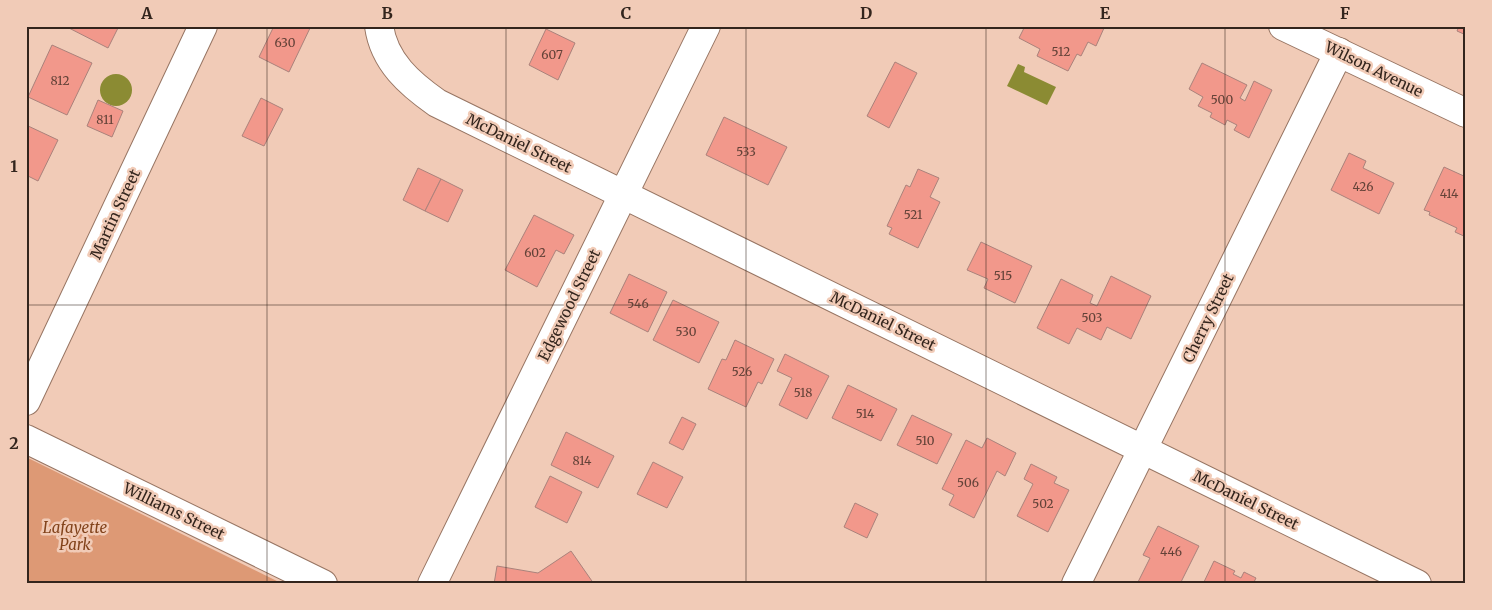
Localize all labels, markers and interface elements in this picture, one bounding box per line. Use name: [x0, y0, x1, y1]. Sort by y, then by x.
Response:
text: A: [140, 3, 153, 23]
text: B: [381, 3, 393, 23]
text: C: [621, 3, 631, 23]
text: D: [860, 3, 872, 23]
text: E: [1100, 3, 1111, 23]
text: F: [1340, 3, 1350, 23]
house number: 630: [275, 35, 296, 50]
street label: Wilson Avenue: [1321, 37, 1426, 101]
house number: 512: [1052, 44, 1070, 59]
house number: 607: [541, 47, 563, 62]
house number: 812: [50, 73, 70, 88]
house number: 500: [1211, 92, 1233, 107]
street label: McDaniel Street: [463, 109, 575, 177]
house number: 811: [96, 112, 114, 127]
house number: 533: [736, 144, 756, 159]
text: 1: [10, 156, 18, 176]
street label: Martin Street: [86, 166, 144, 262]
house number: 426: [1353, 179, 1373, 194]
house number: 414: [1440, 186, 1459, 201]
house number: 521: [904, 207, 923, 222]
house number: 602: [524, 245, 546, 260]
street label: Edgewood Street: [534, 246, 604, 364]
house number: 515: [994, 268, 1012, 283]
street label: Cherry Street: [1178, 270, 1238, 366]
street label: McDaniel Street: [827, 287, 939, 355]
house number: 546: [627, 296, 649, 311]
house number: 503: [1082, 310, 1103, 325]
house number: 530: [676, 324, 697, 339]
house number: 526: [732, 364, 752, 379]
house number: 518: [794, 385, 812, 400]
house number: 514: [856, 406, 875, 421]
text: 2: [9, 433, 19, 453]
house number: 510: [915, 433, 935, 448]
house number: 814: [573, 453, 592, 468]
street label: McDaniel Street: [1190, 466, 1302, 534]
house number: 506: [957, 475, 979, 490]
street label: Williams Street: [119, 478, 228, 544]
house number: 502: [1032, 496, 1054, 511]
park label: Lafayette Park: [43, 518, 108, 554]
house number: 446: [1160, 544, 1182, 559]

